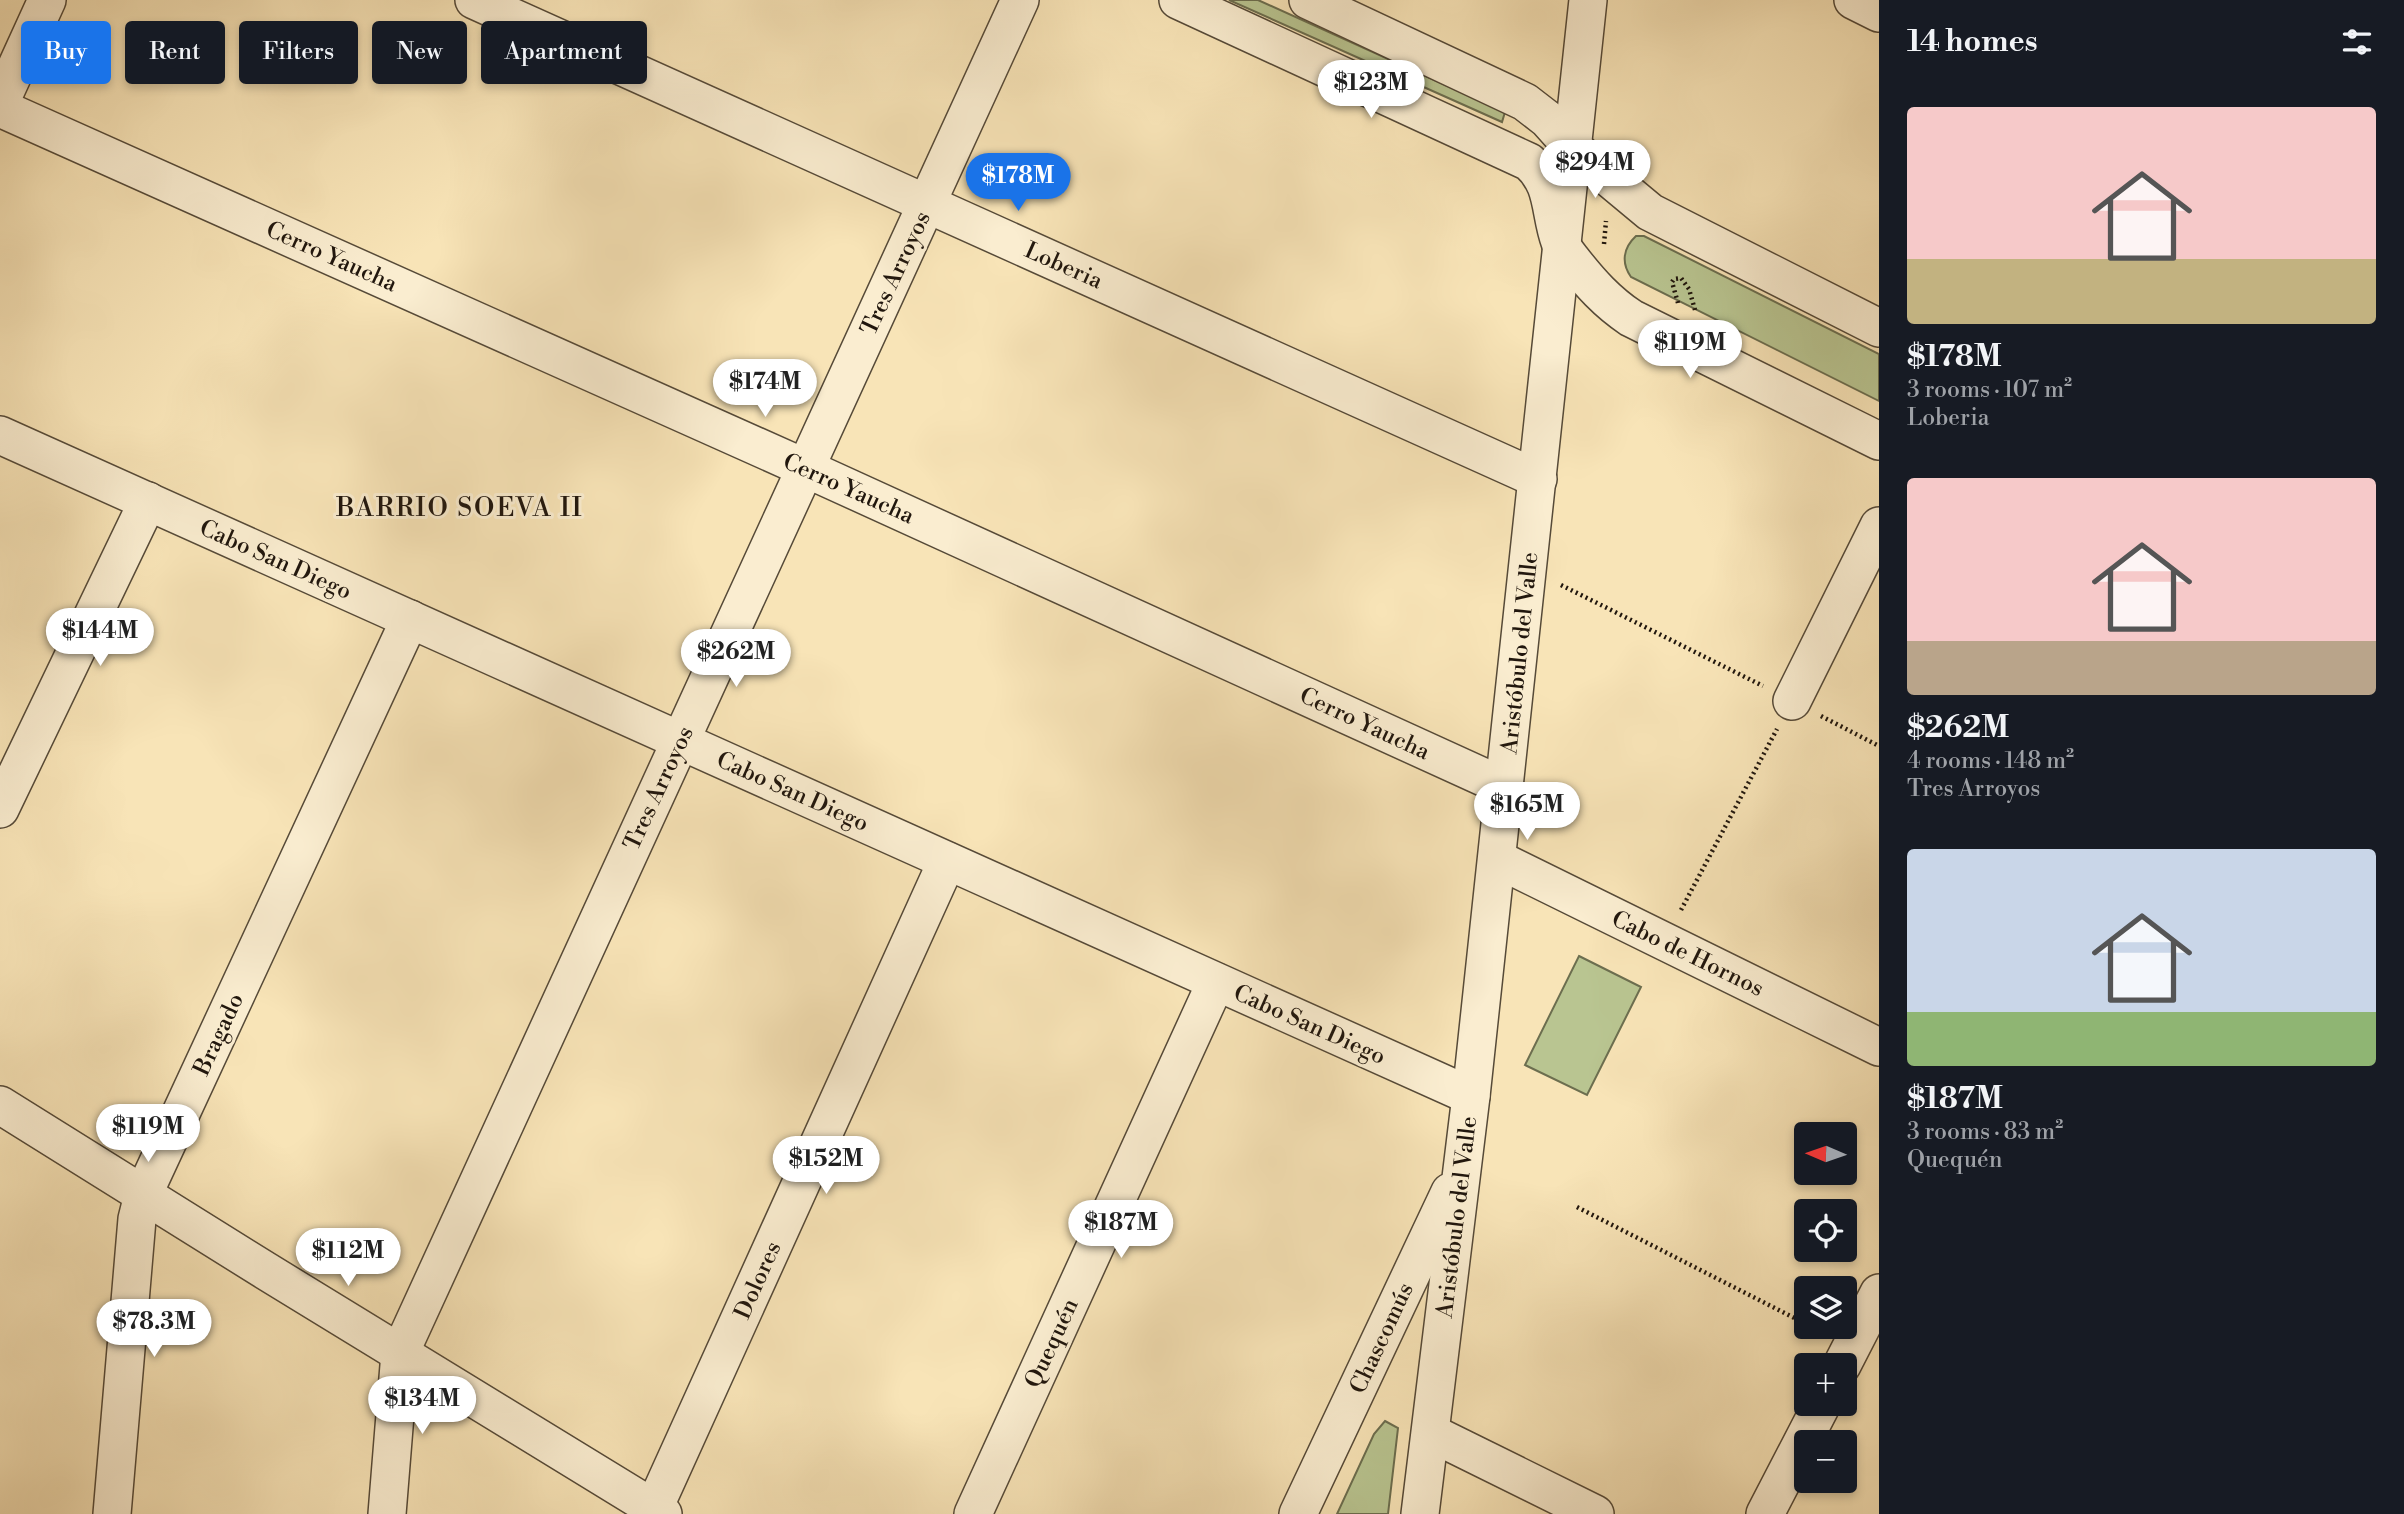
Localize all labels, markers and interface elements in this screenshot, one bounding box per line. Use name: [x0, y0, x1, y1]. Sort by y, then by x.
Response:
chip: Buy: [21, 21, 111, 84]
chip: Rent: [125, 21, 225, 84]
chip: Filters: [239, 21, 358, 84]
chip: New: [372, 21, 467, 84]
chip: Apartment: [481, 21, 647, 84]
text: 14 homes: [1907, 23, 2038, 61]
icon: filters: [2338, 23, 2376, 61]
pin: $123M: [1322, 60, 1420, 120]
text: $123M: [1334, 69, 1408, 97]
pin: $294M: [1546, 140, 1644, 200]
text: $294M: [1556, 149, 1634, 177]
icon: home: [2079, 153, 2205, 279]
pin: $178M: [969, 154, 1067, 213]
text: $178M: [982, 162, 1054, 190]
street label: Tres Arroyos: [855, 207, 937, 340]
street label: Cerro Yaucha: [262, 216, 402, 298]
street label: Loberia: [1020, 236, 1107, 296]
pin: $119M: [1641, 320, 1739, 380]
text: $119M: [1654, 329, 1726, 357]
text: $178M: [1907, 338, 2002, 376]
pin: $174M: [716, 360, 814, 419]
text: $174M: [729, 368, 801, 396]
text: 3 rooms · 107 m²: [1907, 376, 2072, 404]
text: Loberia: [1907, 404, 1990, 432]
street label: Cerro Yaucha: [779, 448, 919, 530]
district label: BARRIO SOEVA II: [335, 492, 584, 524]
street label: Cabo San Diego: [195, 514, 356, 606]
icon: home: [2079, 524, 2205, 650]
street label: Aristóbulo del Valle: [1495, 551, 1545, 757]
pin: $144M: [51, 608, 149, 668]
text: $144M: [62, 617, 138, 645]
pin: $262M: [687, 630, 785, 689]
text: $262M: [697, 638, 775, 666]
street label: Cerro Yaucha: [1295, 682, 1435, 766]
text: $262M: [1907, 709, 2009, 747]
street label: Tres Arroyos: [618, 722, 700, 855]
street label: Cabo San Diego: [712, 746, 873, 838]
text: 4 rooms · 148 m²: [1907, 747, 2074, 775]
text: Tres Arroyos: [1907, 775, 2040, 803]
pin: $165M: [1478, 782, 1576, 842]
text: $165M: [1490, 791, 1564, 819]
icon: home: [2079, 895, 2205, 1021]
street label: Cabo de Hornos: [1607, 905, 1768, 1003]
street label: Cabo San Diego: [1229, 979, 1390, 1071]
street label: Bragado: [187, 989, 250, 1081]
text: $187M: [1907, 1080, 2003, 1118]
pin: $119M: [99, 1104, 197, 1164]
text: $119M: [112, 1113, 184, 1141]
street label: Aristóbulo del Valle: [1431, 1115, 1483, 1321]
text: 3 rooms · 83 m²: [1907, 1118, 2063, 1146]
north arrow: [1794, 1122, 1857, 1185]
map controls: [1794, 1122, 1857, 1493]
pin: $152M: [777, 1136, 875, 1196]
text: $152M: [789, 1145, 863, 1173]
text: Quequén: [1907, 1146, 2002, 1174]
button: locate: [1794, 1199, 1857, 1262]
pin: $187M: [1072, 1200, 1170, 1260]
text: $187M: [1084, 1209, 1158, 1237]
pin: $112M: [299, 1228, 397, 1288]
text: $112M: [312, 1237, 384, 1265]
street label: Dolores: [728, 1237, 787, 1324]
button: layers: [1794, 1276, 1857, 1339]
street label: Chascomús: [1344, 1279, 1420, 1398]
street label: Quequén: [1019, 1294, 1085, 1393]
pin: $78.3M: [97, 1300, 211, 1359]
text: $78.3M: [113, 1308, 195, 1336]
button: +: [1794, 1353, 1857, 1416]
pin: $134M: [373, 1376, 471, 1436]
text: $134M: [384, 1385, 460, 1413]
button: −: [1794, 1430, 1857, 1493]

